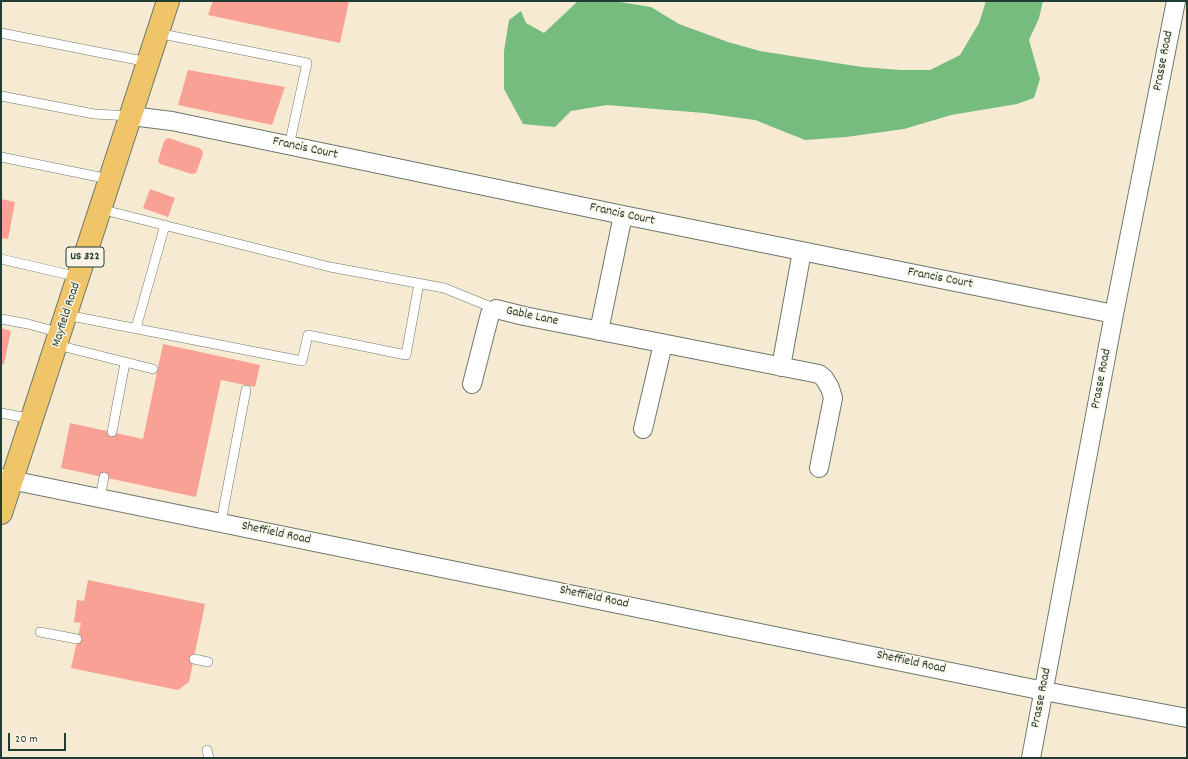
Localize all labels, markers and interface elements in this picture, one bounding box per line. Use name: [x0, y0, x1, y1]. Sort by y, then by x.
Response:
street label: Prasse Road: [1151, 30, 1177, 92]
street label: Francis Court: [271, 134, 339, 164]
street label: Francis Court: [588, 200, 656, 230]
road number: US 322: [66, 247, 104, 267]
street label: Francis Court: [906, 265, 974, 293]
street label: Mayfield Road: [49, 281, 85, 349]
street label: Gable Lane: [504, 304, 560, 330]
street label: Prasse Road: [1089, 348, 1115, 410]
street label: Sheffield Road: [240, 519, 312, 549]
street label: Sheffield Road: [558, 583, 630, 613]
street label: Sheffield Road: [875, 648, 947, 678]
street label: Prasse Road: [1029, 667, 1055, 729]
scale bar: [10, 725, 68, 751]
text: 20 m: [15, 731, 38, 748]

